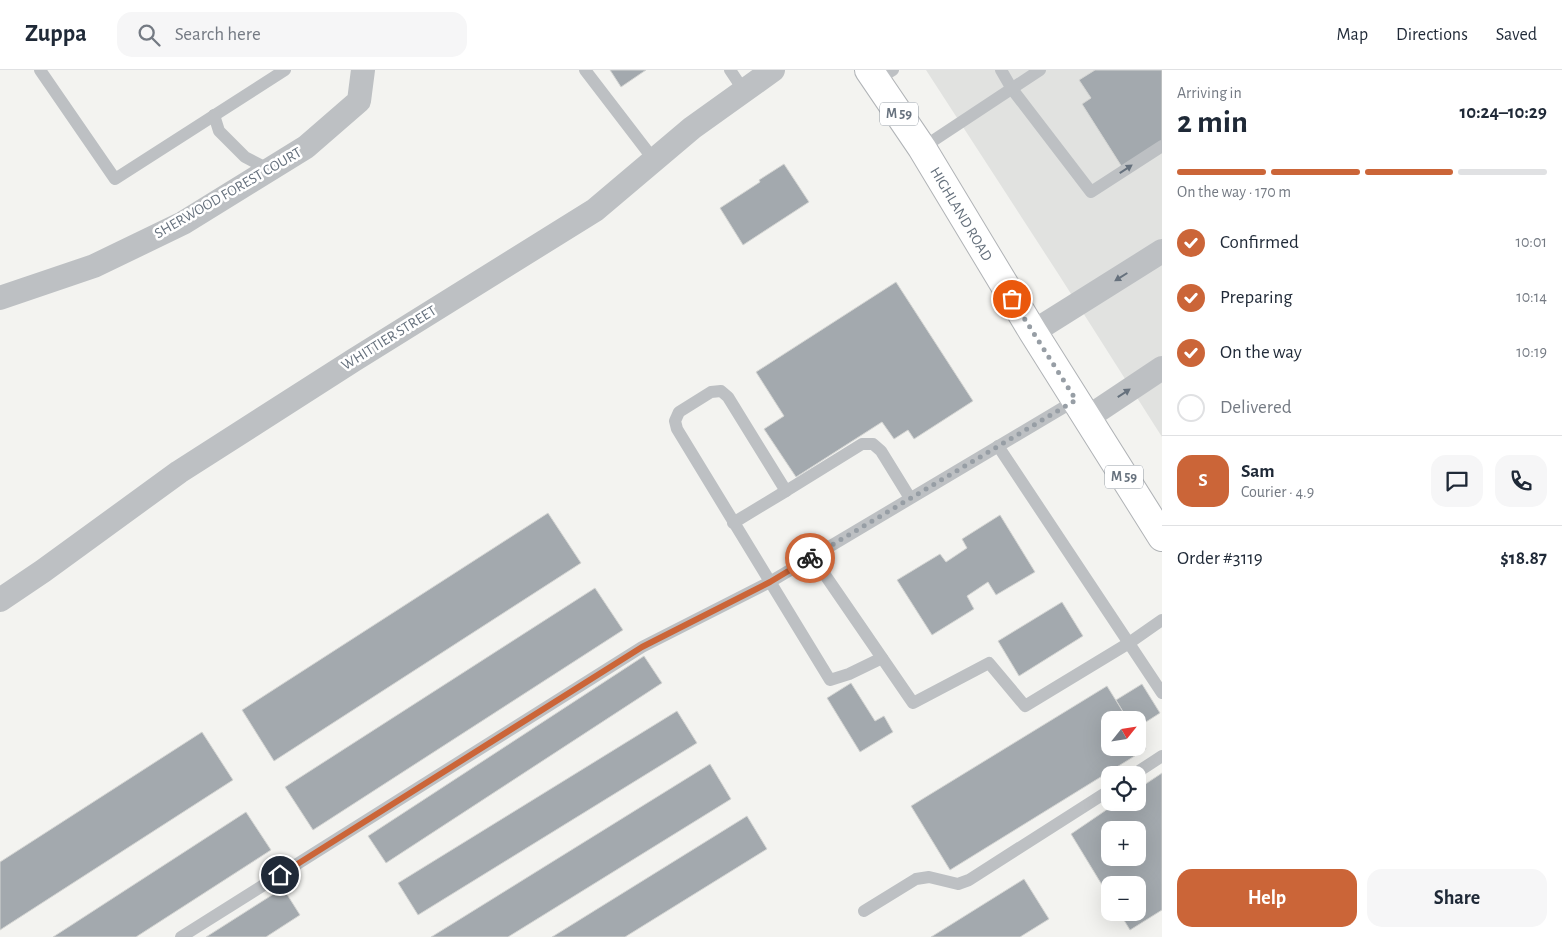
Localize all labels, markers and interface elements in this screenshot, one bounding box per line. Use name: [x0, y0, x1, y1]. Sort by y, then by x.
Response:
search box: [117, 12, 467, 57]
icon: search: [135, 21, 163, 49]
text: Zuppa: [25, 22, 87, 46]
text: Search here: [175, 25, 261, 44]
text: Map: [1337, 26, 1368, 44]
text: Directions: [1396, 26, 1468, 44]
text: Saved: [1496, 26, 1537, 44]
text: Arriving in: [1177, 85, 1242, 101]
road number: M 59: [880, 103, 918, 126]
text: 10:24–10:29: [1459, 103, 1547, 122]
text: 2 min: [1177, 106, 1248, 138]
street label: SHERWOOD FOREST COURT: [152, 144, 305, 241]
one-way arrow: [1120, 164, 1133, 174]
street label: HIGHLAND ROAD: [927, 165, 995, 264]
text: On the way · 170 m: [1177, 184, 1291, 200]
icon: check: [1177, 229, 1205, 257]
text: Confirmed: [1220, 233, 1299, 252]
text: 10:01: [1515, 234, 1547, 250]
one-way arrow: [1114, 273, 1127, 282]
pin: [991, 278, 1033, 320]
icon: check: [1177, 284, 1205, 312]
icon: bag: [998, 285, 1026, 313]
text: Preparing: [1220, 288, 1293, 307]
text: 10:14: [1516, 289, 1547, 305]
street label: WHITTIER STREET: [339, 303, 440, 373]
icon: check: [1177, 339, 1205, 367]
text: On the way: [1220, 343, 1302, 362]
text: 10:19: [1516, 344, 1547, 360]
one-way arrow: [1118, 388, 1131, 398]
text: Delivered: [1220, 398, 1292, 417]
button: chat: [1431, 455, 1483, 507]
button: phone: [1495, 455, 1547, 507]
text: Sam: [1241, 462, 1275, 481]
road number: M 59: [1105, 466, 1143, 488]
text: S: [1198, 471, 1208, 490]
text: Courier · 4.9: [1241, 484, 1314, 500]
courier: [785, 533, 835, 583]
icon: bike: [796, 544, 824, 572]
text: Order #3119: [1177, 549, 1263, 568]
text: $18.87: [1500, 549, 1547, 568]
north arrow: [1101, 711, 1146, 756]
map controls: [1101, 711, 1146, 921]
button: locate: [1101, 766, 1146, 811]
button: +: [1101, 821, 1146, 866]
pin: [259, 854, 301, 896]
icon: home: [266, 861, 294, 889]
button: Help: [1177, 869, 1357, 927]
button: Share: [1367, 869, 1547, 927]
button: −: [1101, 876, 1146, 921]

